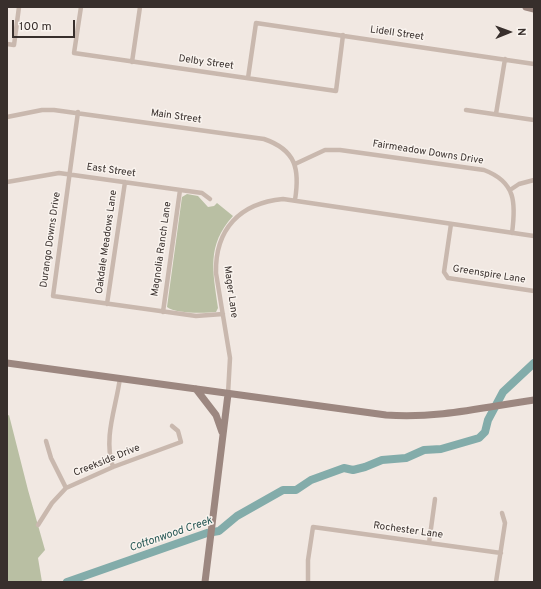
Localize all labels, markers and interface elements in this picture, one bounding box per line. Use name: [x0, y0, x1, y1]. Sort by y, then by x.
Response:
scale bar: [14, 12, 77, 38]
north arrow: [489, 12, 529, 52]
text: 100 m: [19, 19, 52, 35]
street label: Lidell Street: [369, 24, 425, 44]
text: N: [514, 28, 528, 36]
street label: Delby Street: [178, 53, 234, 73]
street label: Main Street: [150, 108, 202, 126]
street label: Fairmeadow Downs Drive: [372, 138, 484, 168]
street label: East Street: [86, 162, 136, 180]
street label: Oakdale Meadows Lane: [94, 189, 120, 295]
street label: Durango Downs Drive: [38, 191, 64, 289]
street label: Magnolia Ranch Lane: [149, 201, 175, 297]
street label: Greenspire Lane: [452, 263, 526, 287]
street label: Mager Lane: [220, 265, 240, 319]
street label: Creekside Drive: [72, 442, 142, 480]
water label: Cottonwood Creek: [128, 515, 214, 555]
street label: Rochester Lane: [372, 520, 444, 542]

